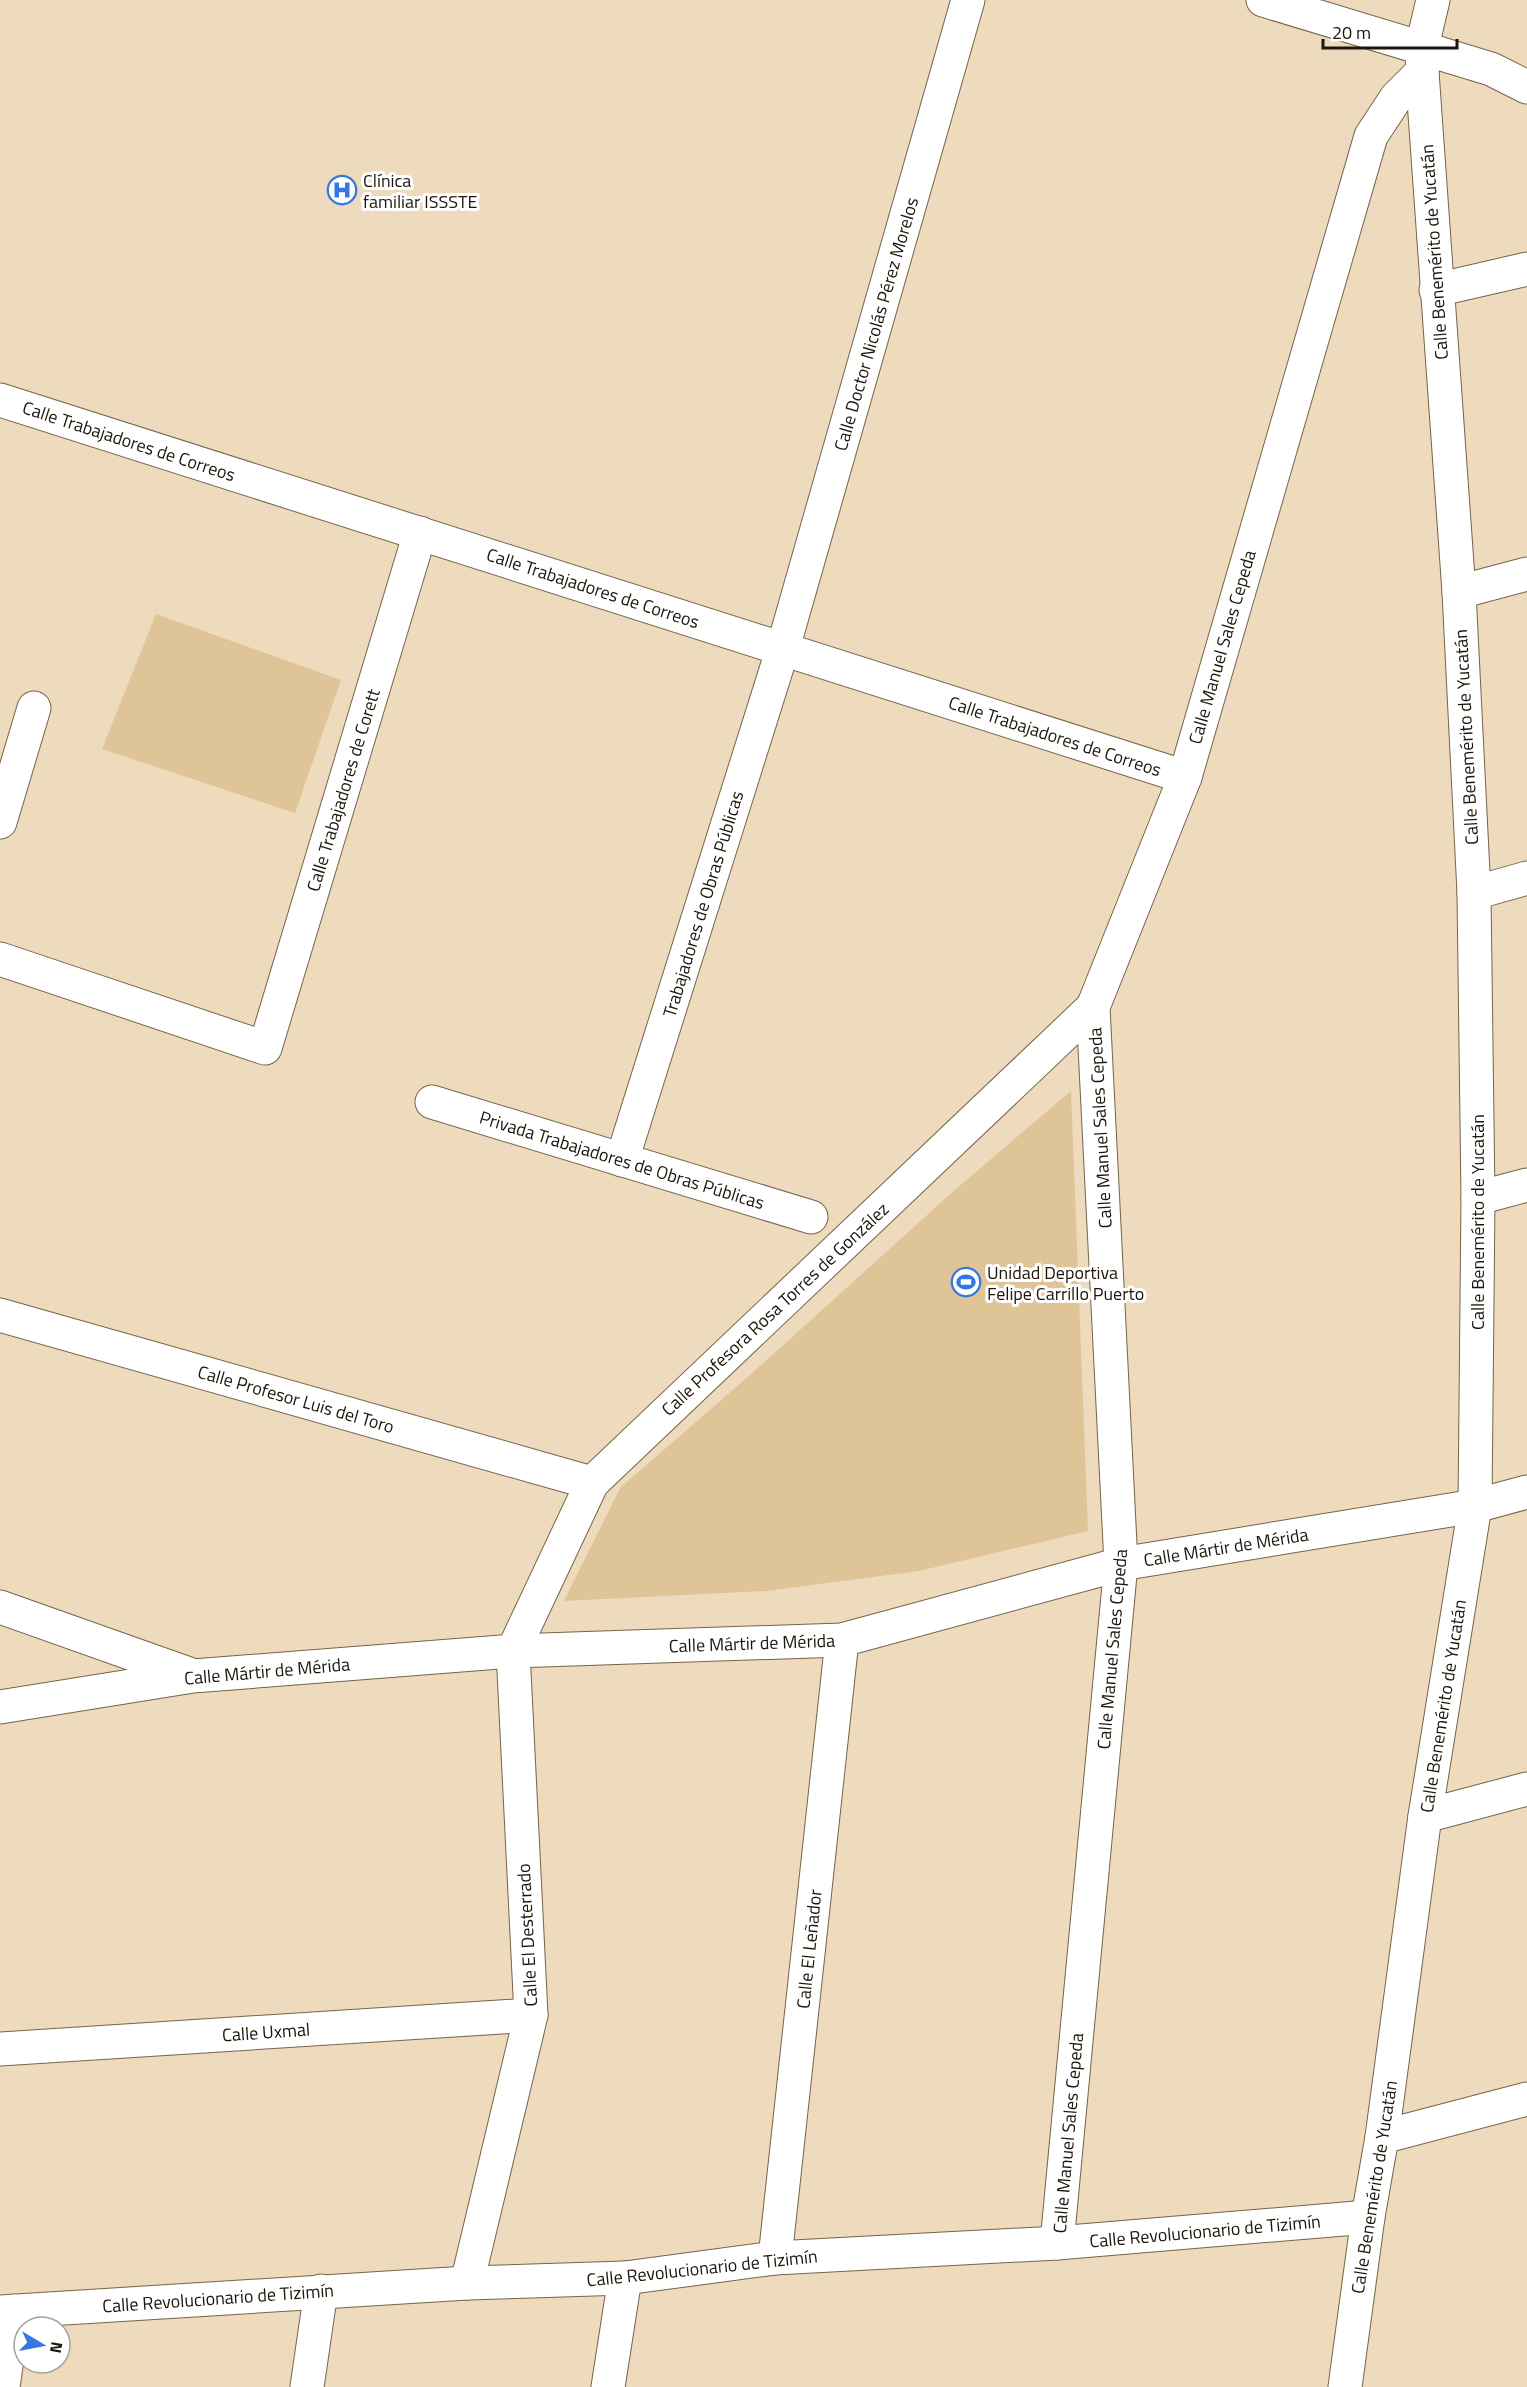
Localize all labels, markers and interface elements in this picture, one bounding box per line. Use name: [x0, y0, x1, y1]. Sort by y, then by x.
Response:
scale bar: [1323, 12, 1456, 50]
text: 20 m: [1332, 19, 1371, 46]
street label: Calle Benemérito de Yucatán: [1413, 143, 1455, 361]
place label: Clínica familiar ISSSTE: [363, 167, 477, 215]
hospital icon: Clínica familiar ISSSTE: [326, 174, 358, 206]
street label: Calle Doctor Nicolás Pérez Morelos: [827, 194, 925, 454]
street label: Calle Trabajadores de Correos: [19, 394, 239, 488]
street label: Calle Trabajadores de Correos: [483, 541, 703, 635]
street label: Calle Manuel Sales Cepeda: [1181, 547, 1263, 747]
street label: Calle Benemérito de Yucatán: [1447, 629, 1485, 845]
street label: Calle Trabajadores de Corett: [299, 685, 387, 895]
street label: Calle Trabajadores de Correos: [945, 689, 1165, 783]
street label: Trabajadores de Obras Públicas: [656, 787, 750, 1021]
street label: Calle Manuel Sales Cepeda: [1081, 1027, 1119, 1229]
street label: Privada Trabajadores de Obras Públicas: [476, 1104, 768, 1216]
street label: Calle Benemérito de Yucatán: [1464, 1114, 1491, 1330]
street label: Calle Profesora Rosa Torres de González: [655, 1196, 895, 1422]
place label: Unidad Deportiva Felipe Carrillo Puerto: [987, 1259, 1144, 1307]
sports icon: Unidad Deportiva Felipe Carrillo Puerto: [950, 1266, 982, 1298]
street label: Calle Profesor Luis del Toro: [195, 1358, 397, 1440]
street label: Calle Mártir de Mérida: [1142, 1521, 1310, 1573]
street label: Calle Manuel Sales Cepeda: [1090, 1548, 1134, 1750]
street label: Calle Benemérito de Yucatán: [1413, 1597, 1473, 1815]
street label: Calle Mártir de Mérida: [668, 1627, 836, 1659]
street label: Calle Mártir de Mérida: [183, 1650, 351, 1692]
street label: Calle El Desterrado: [510, 1863, 544, 2007]
street label: Calle El Leñador: [789, 1888, 829, 2010]
street label: Calle Uxmal: [221, 2015, 311, 2049]
street label: Calle Manuel Sales Cepeda: [1046, 2032, 1090, 2234]
street label: Calle Benemérito de Yucatán: [1344, 2078, 1404, 2296]
street label: Calle Revolucionario de Tizimín: [1088, 2207, 1322, 2255]
street label: Calle Revolucionario de Tizimín: [585, 2242, 819, 2294]
street label: Calle Revolucionario de Tizimín: [101, 2276, 335, 2320]
north arrow: [12, 2315, 72, 2375]
text: N: [44, 2340, 70, 2355]

